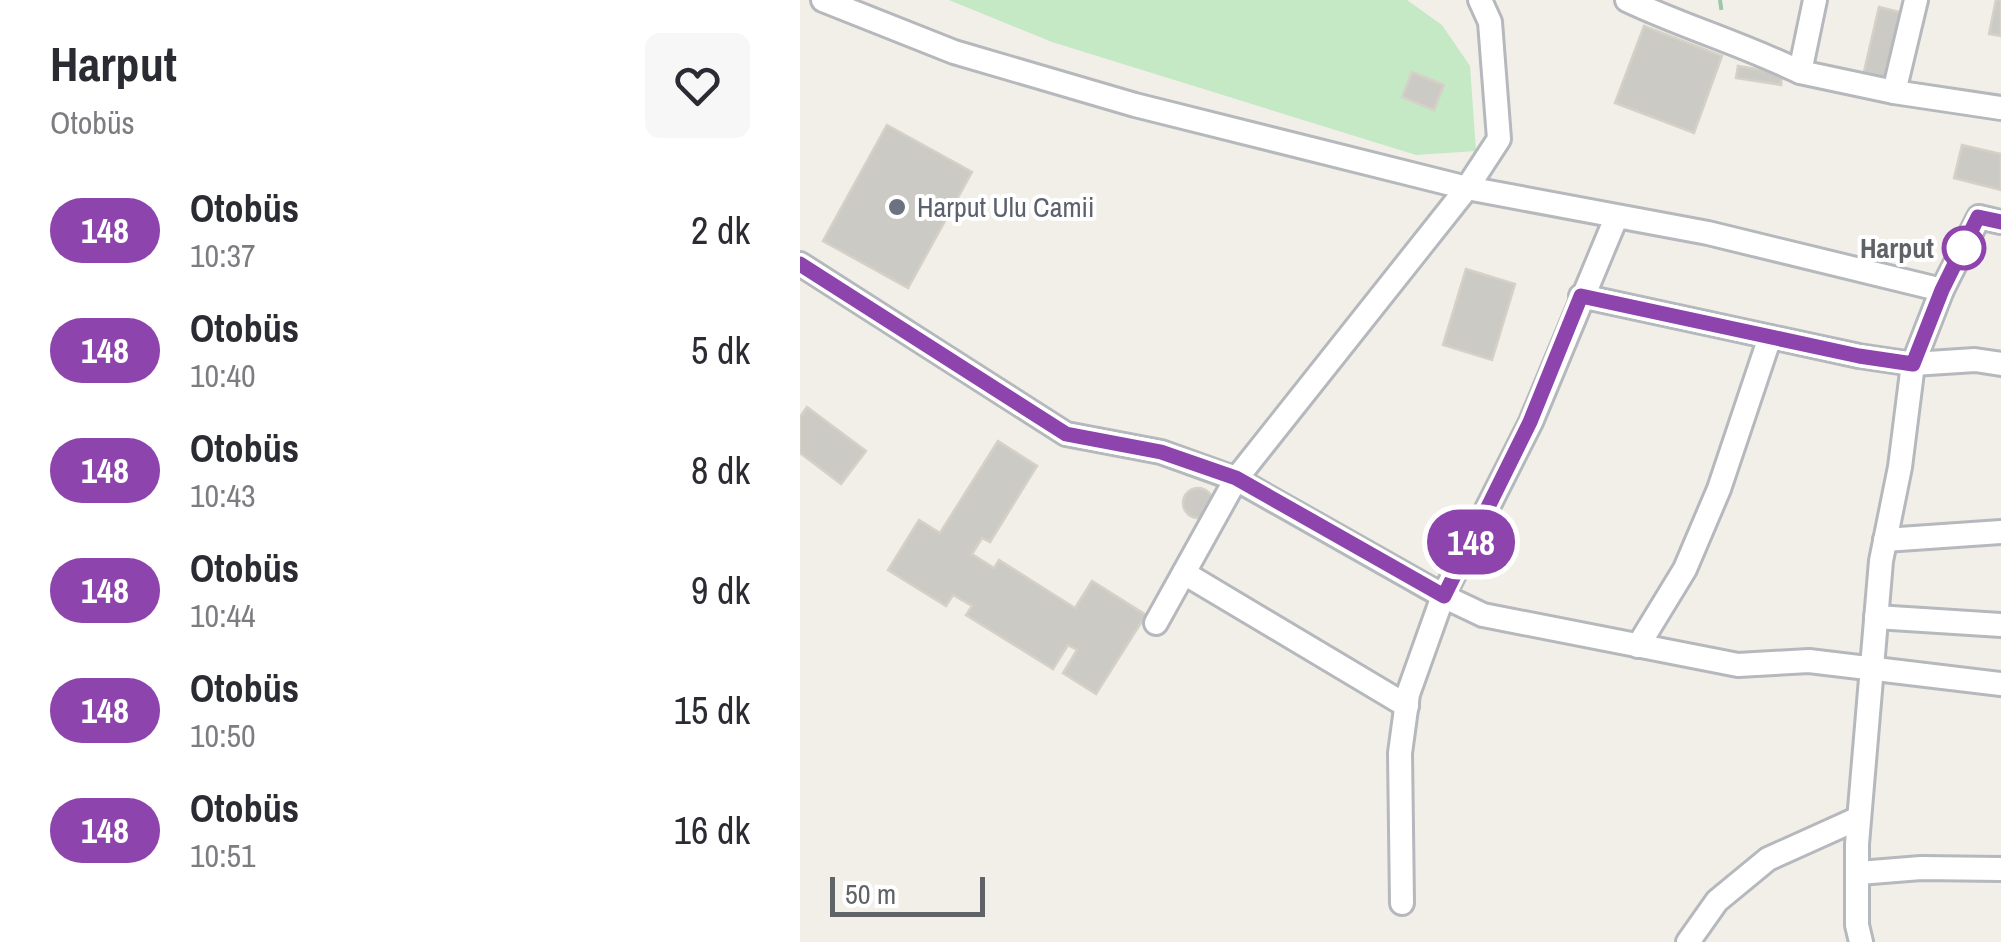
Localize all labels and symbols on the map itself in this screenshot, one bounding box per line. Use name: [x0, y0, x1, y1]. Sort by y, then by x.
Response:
place label: Harput Ulu Camii: [917, 188, 1094, 226]
marker: Harput Ulu Camii: [886, 196, 908, 218]
marker: Harput: [1943, 227, 1985, 269]
place label: Harput: [1860, 229, 1934, 267]
line badge: 148: [1414, 510, 1528, 574]
scale bar: [830, 872, 985, 916]

